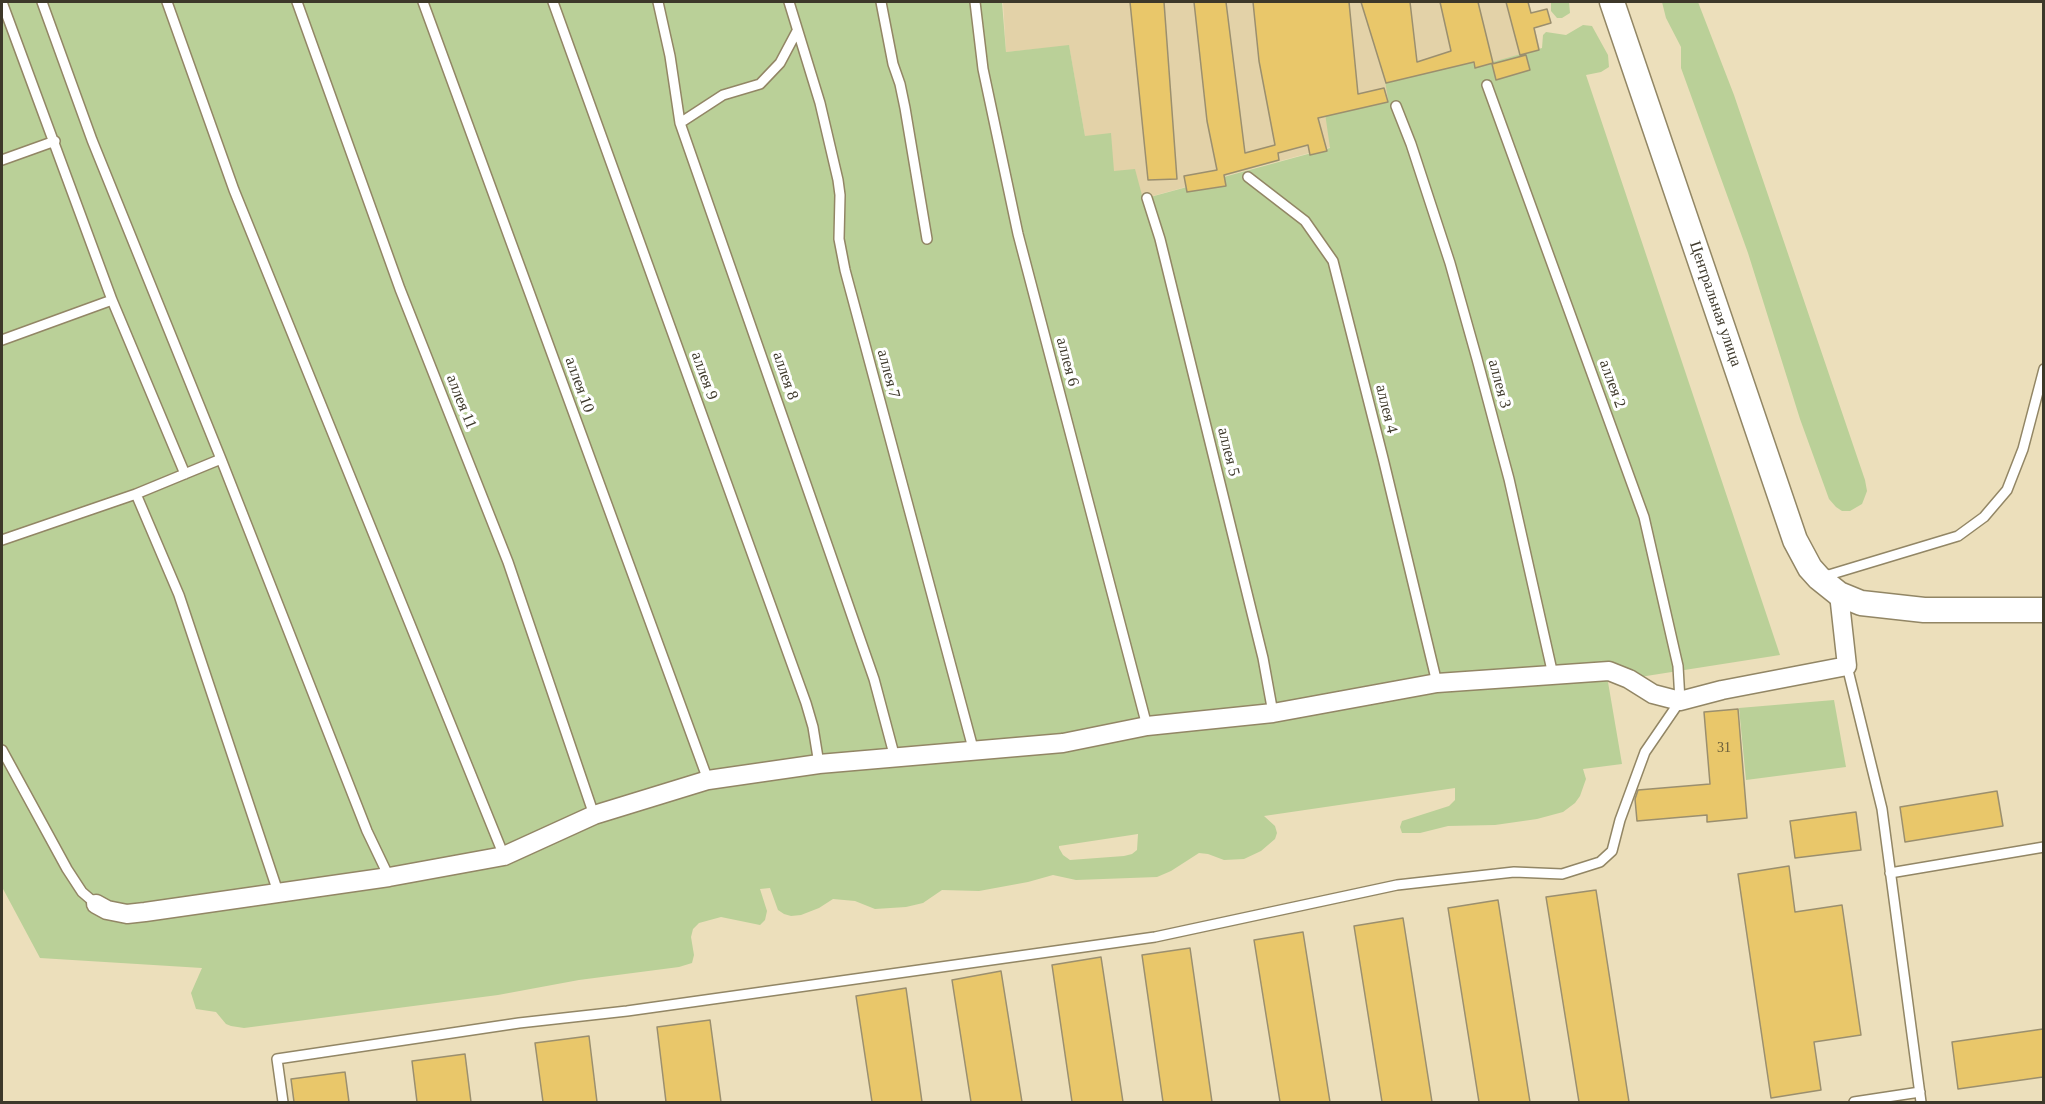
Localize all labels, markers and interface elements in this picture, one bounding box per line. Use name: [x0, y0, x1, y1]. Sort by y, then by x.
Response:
street label: Центральная улица: [1685, 239, 1745, 369]
street label: аллея 6: [1051, 336, 1083, 388]
street label: аллея 7: [872, 348, 904, 400]
street label: аллея 9: [686, 349, 722, 403]
street label: аллея 8: [768, 349, 802, 403]
street label: аллея 10: [560, 355, 598, 415]
street label: аллея 2: [1594, 357, 1630, 411]
street label: аллея 3: [1483, 358, 1515, 410]
street label: аллея 11: [441, 372, 481, 432]
street label: аллея 4: [1371, 383, 1401, 435]
street label: аллея 5: [1213, 426, 1243, 478]
house number: 31: [1717, 740, 1731, 756]

